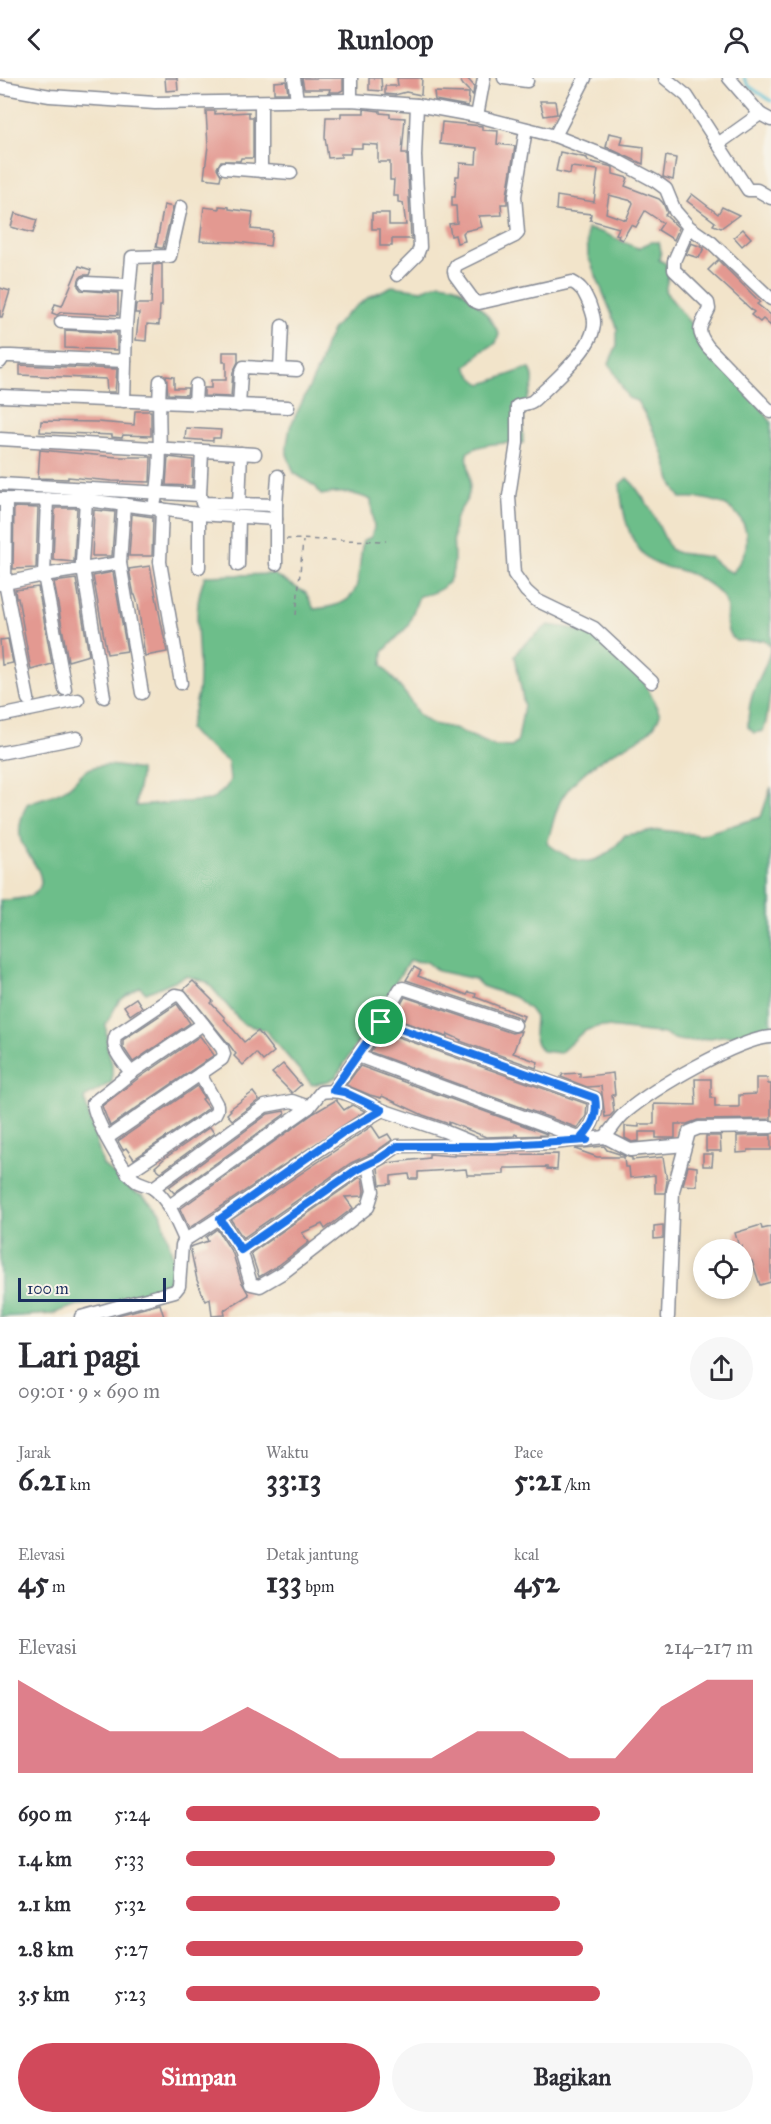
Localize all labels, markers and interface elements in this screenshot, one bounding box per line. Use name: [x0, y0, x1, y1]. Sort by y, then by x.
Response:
icon: back: [18, 23, 51, 56]
text: Runloop: [337, 23, 434, 56]
icon: person: [720, 23, 753, 56]
pin: [355, 996, 406, 1047]
icon: arrive: [364, 1005, 397, 1038]
map controls: [693, 1239, 753, 1299]
button: locate: [693, 1239, 753, 1299]
scale bar: [18, 1275, 166, 1302]
text: 100 m: [27, 1279, 69, 1298]
text: Lari pagi: [18, 1336, 140, 1376]
button: share: [690, 1337, 753, 1400]
text: 09:01 · 9 × 690 m: [18, 1379, 160, 1403]
text: Jarak: [18, 1443, 51, 1462]
text: Waktu: [266, 1443, 309, 1462]
text: Pace: [514, 1443, 543, 1462]
text: 6.21: [18, 1462, 66, 1498]
text: 33:13: [266, 1462, 321, 1498]
text: 5:21: [514, 1462, 562, 1498]
text: km: [66, 1475, 91, 1494]
text: /km: [562, 1475, 591, 1494]
text: Elevasi: [18, 1545, 65, 1564]
text: Detak jantung: [266, 1545, 358, 1564]
text: kcal: [514, 1545, 539, 1564]
text: 45: [18, 1564, 49, 1600]
text: 133: [266, 1564, 302, 1600]
text: 452: [514, 1564, 559, 1600]
text: m: [49, 1577, 66, 1596]
text: bpm: [302, 1577, 334, 1596]
text: Elevasi: [18, 1635, 77, 1659]
text: 214–217 m: [664, 1635, 753, 1659]
text: 690 m: [18, 1802, 72, 1826]
text: 5:24: [114, 1802, 149, 1826]
text: 1.4 km: [18, 1847, 72, 1871]
text: 5:33: [114, 1847, 144, 1871]
text: 2.1 km: [18, 1892, 71, 1916]
text: 5:32: [114, 1892, 146, 1916]
text: 2.8 km: [18, 1937, 73, 1961]
text: 5:27: [114, 1937, 148, 1961]
text: 3.5 km: [18, 1982, 70, 2006]
text: 5:23: [114, 1982, 146, 2006]
button: Simpan: [18, 2043, 380, 2112]
button: Bagikan: [392, 2043, 753, 2112]

